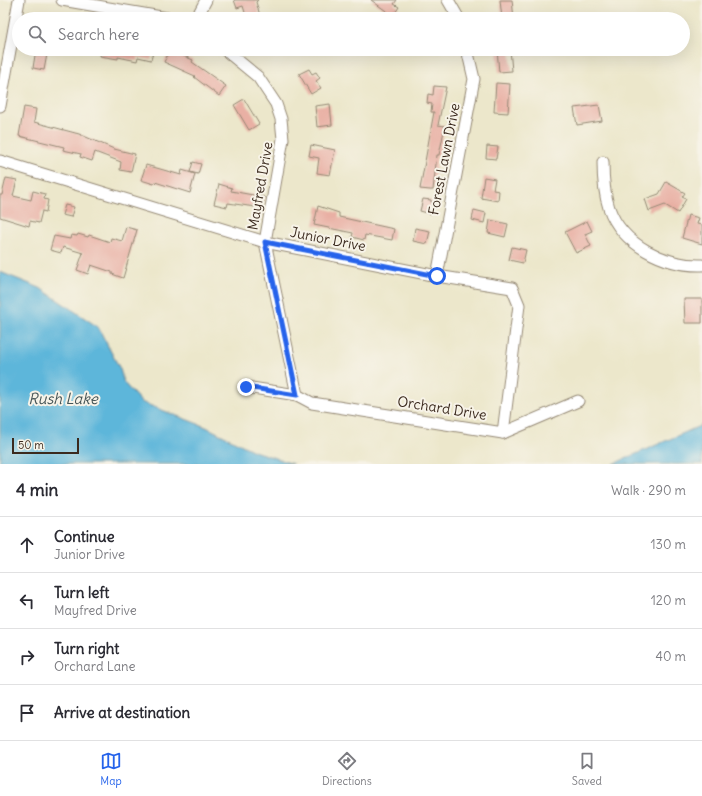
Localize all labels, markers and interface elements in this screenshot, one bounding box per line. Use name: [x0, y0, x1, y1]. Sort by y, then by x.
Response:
search box: [12, 12, 690, 56]
icon: search: [26, 23, 48, 45]
text: Search here: [58, 25, 139, 44]
street label: Forest Lawn Drive: [424, 102, 464, 216]
street label: Mayfred Drive: [243, 140, 277, 232]
street label: Junior Drive: [289, 223, 367, 255]
route start: [428, 267, 446, 285]
route end: [237, 378, 255, 396]
water label: Rush Lake: [28, 389, 99, 408]
street label: Orchard Drive: [396, 392, 488, 424]
scale bar: [12, 436, 79, 455]
text: 50 m: [18, 438, 44, 452]
text: 4 min: [16, 479, 58, 501]
text: Walk · 290 m: [611, 482, 686, 499]
text: Continue: [54, 527, 115, 546]
icon: ahead: [16, 534, 38, 556]
text: 130 m: [650, 536, 686, 553]
text: Junior Drive: [54, 546, 125, 563]
text: Turn left: [54, 583, 109, 602]
icon: left: [16, 590, 38, 612]
text: 120 m: [651, 592, 686, 609]
text: Mayfred Drive: [54, 602, 137, 619]
text: Turn right: [54, 639, 119, 658]
icon: right: [16, 646, 38, 668]
text: 40 m: [655, 648, 686, 665]
text: Orchard Lane: [54, 658, 136, 675]
icon: arrive: [16, 702, 38, 724]
text: Arrive at destination: [54, 703, 190, 722]
tab: Map: [100, 750, 122, 788]
tab: Directions: [322, 750, 372, 788]
tab: Saved: [572, 750, 602, 788]

